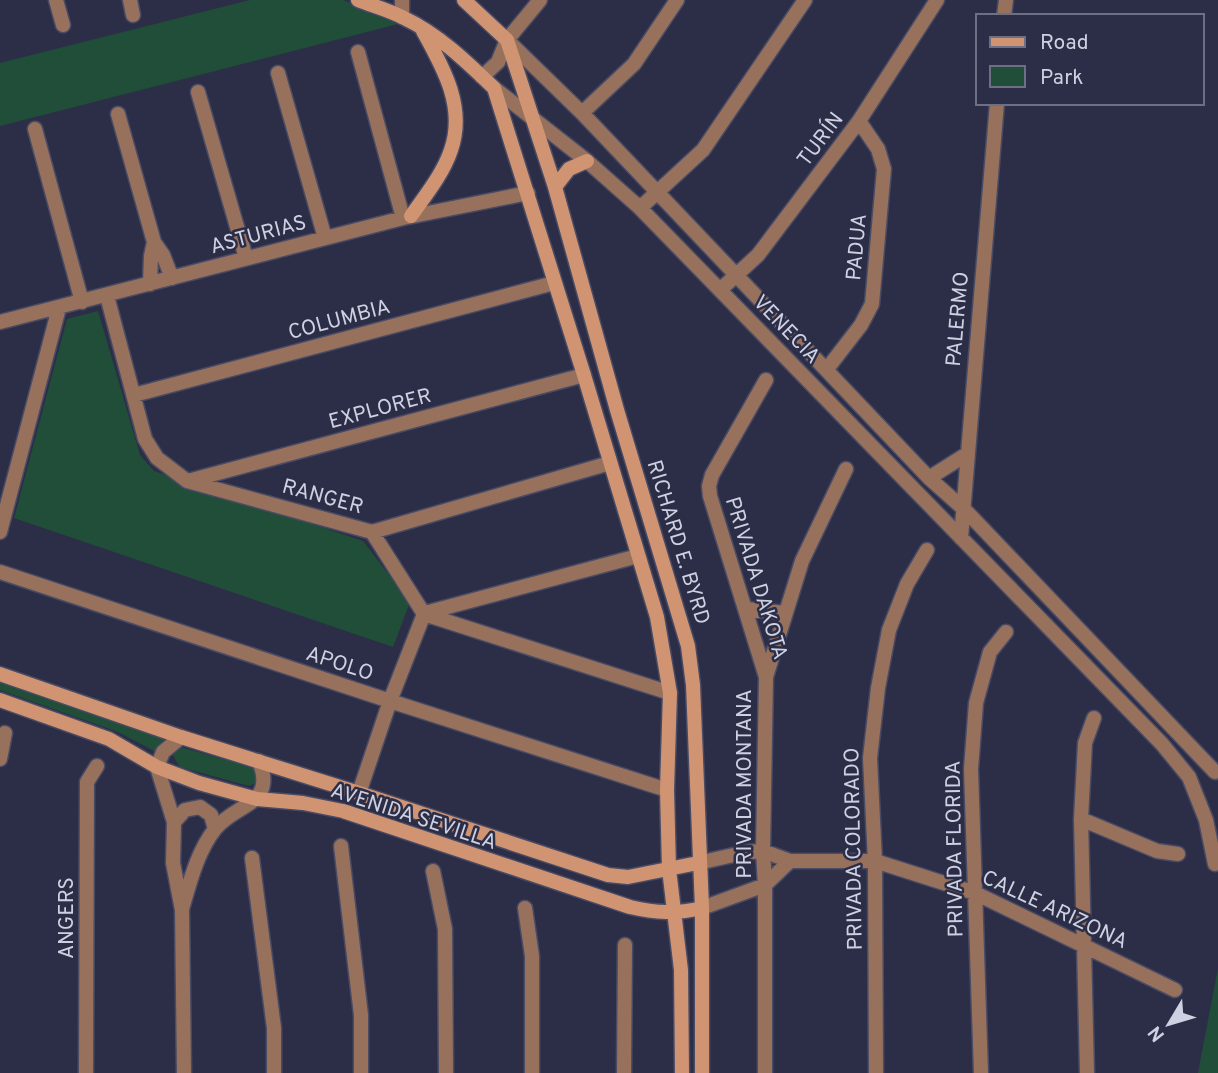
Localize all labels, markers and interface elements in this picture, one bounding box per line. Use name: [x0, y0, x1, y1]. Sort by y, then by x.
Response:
legend: [976, 14, 1204, 105]
text: Road: [1040, 30, 1089, 57]
text: Park: [1040, 65, 1083, 92]
street label: TURÍN: [791, 107, 850, 173]
street label: ASTURIAS: [207, 210, 310, 261]
street label: PADUA: [841, 213, 874, 282]
street label: PALERMO: [941, 271, 976, 368]
street label: VENECIA: [746, 290, 825, 370]
street label: COLUMBIA: [285, 294, 393, 347]
street label: EXPLORER: [326, 383, 435, 436]
street label: RICHARD E. BYRD: [640, 457, 715, 628]
street label: RANGER: [279, 474, 366, 521]
street label: PRIVADA DAKOTA: [718, 494, 793, 663]
street label: APOLO: [302, 641, 377, 688]
street label: PRIVADA MONTANA: [732, 689, 759, 879]
street label: PRIVADA COLORADO: [839, 747, 870, 951]
street label: PRIVADA FLORIDA: [940, 760, 971, 938]
street label: AVENIDA SEVILLA: [327, 778, 500, 857]
street label: CALLE ARIZONA: [977, 865, 1132, 956]
street label: ANGERS: [54, 877, 81, 959]
north arrow: [1134, 989, 1204, 1059]
text: N: [1144, 1020, 1171, 1046]

